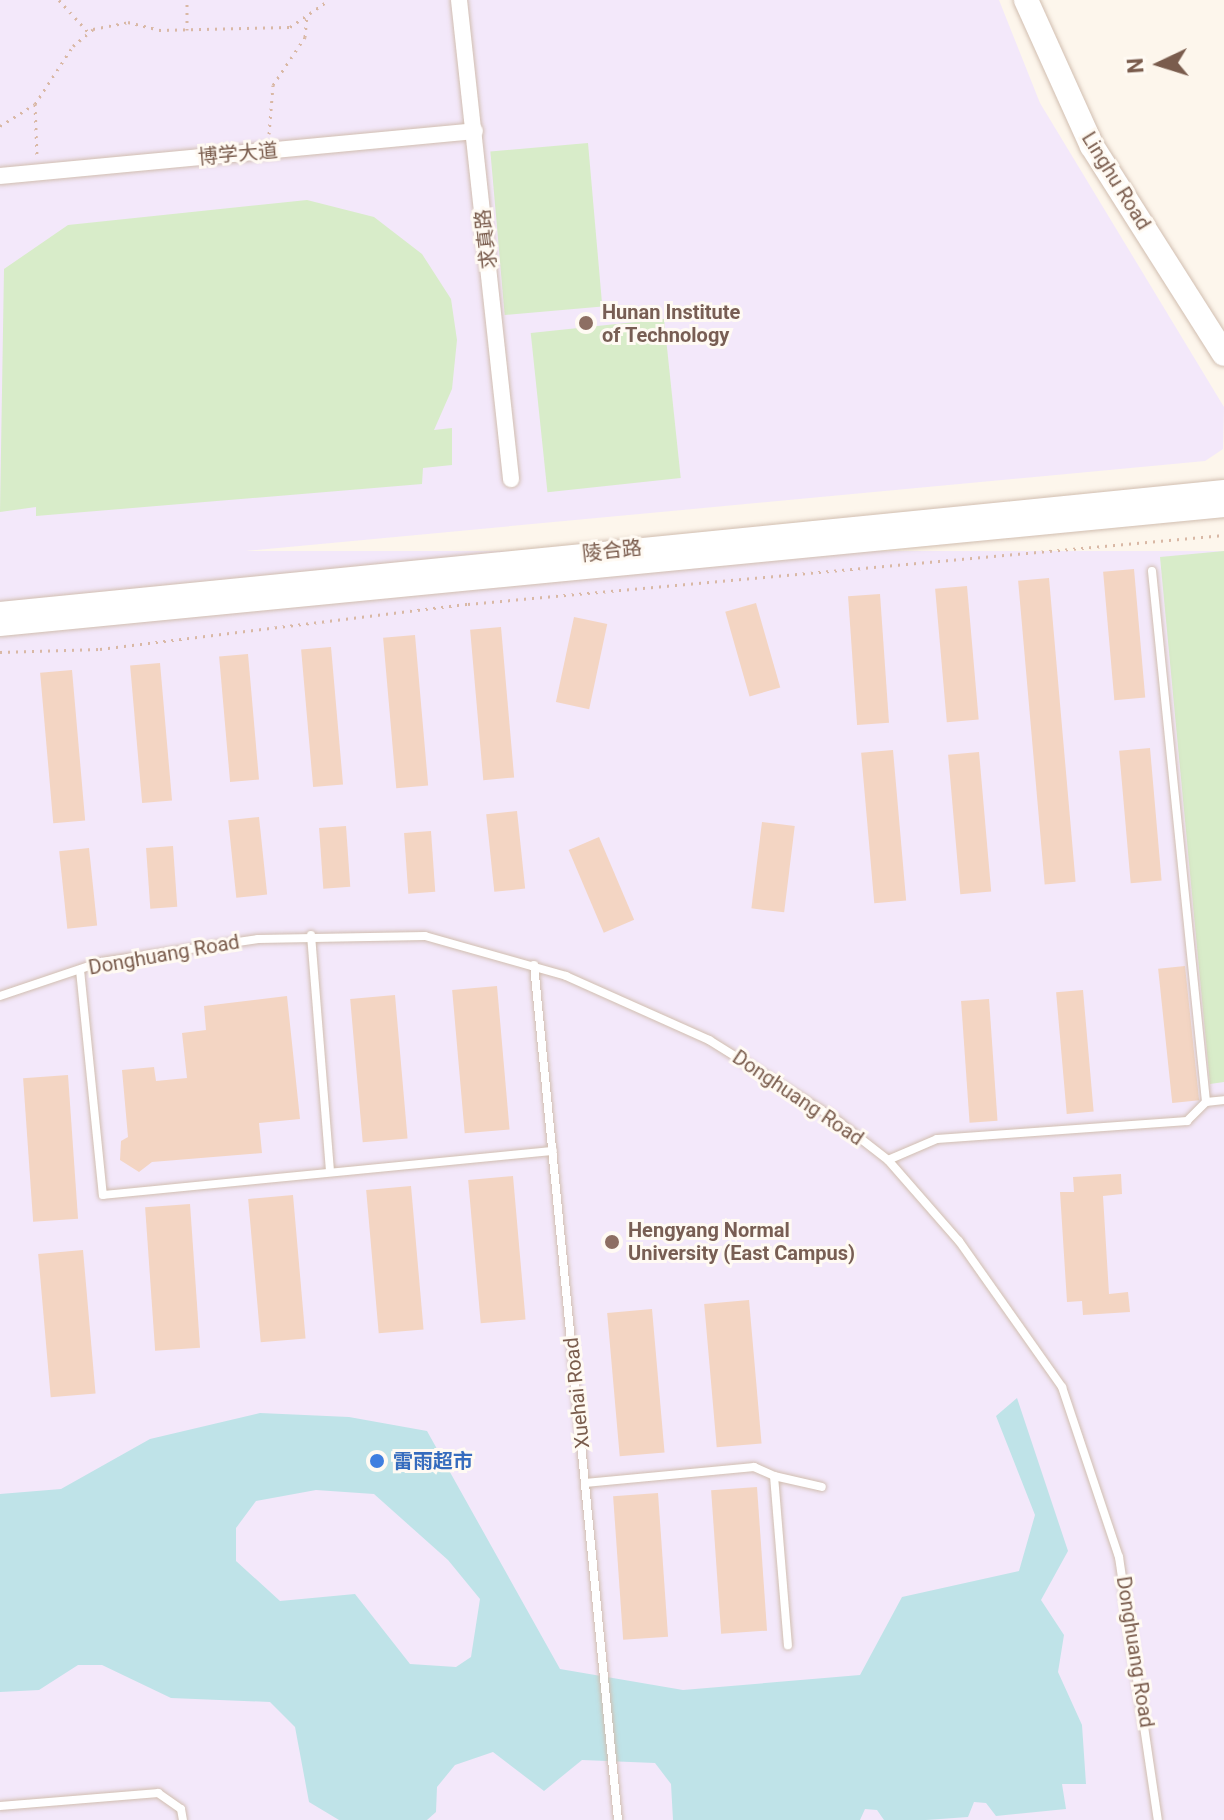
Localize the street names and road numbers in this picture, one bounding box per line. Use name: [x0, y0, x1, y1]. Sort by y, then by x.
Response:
street label: Linghu Road: [1076, 128, 1156, 234]
street label: 博学大道: [197, 139, 279, 169]
street label: 求真路: [471, 208, 501, 270]
street label: 陵合路: [581, 536, 643, 566]
street label: Donghuang Road: [87, 930, 241, 980]
street label: Donghuang Road: [728, 1045, 868, 1151]
street label: Xuehai Road: [559, 1336, 595, 1450]
street label: Donghuang Road: [1111, 1575, 1159, 1729]

